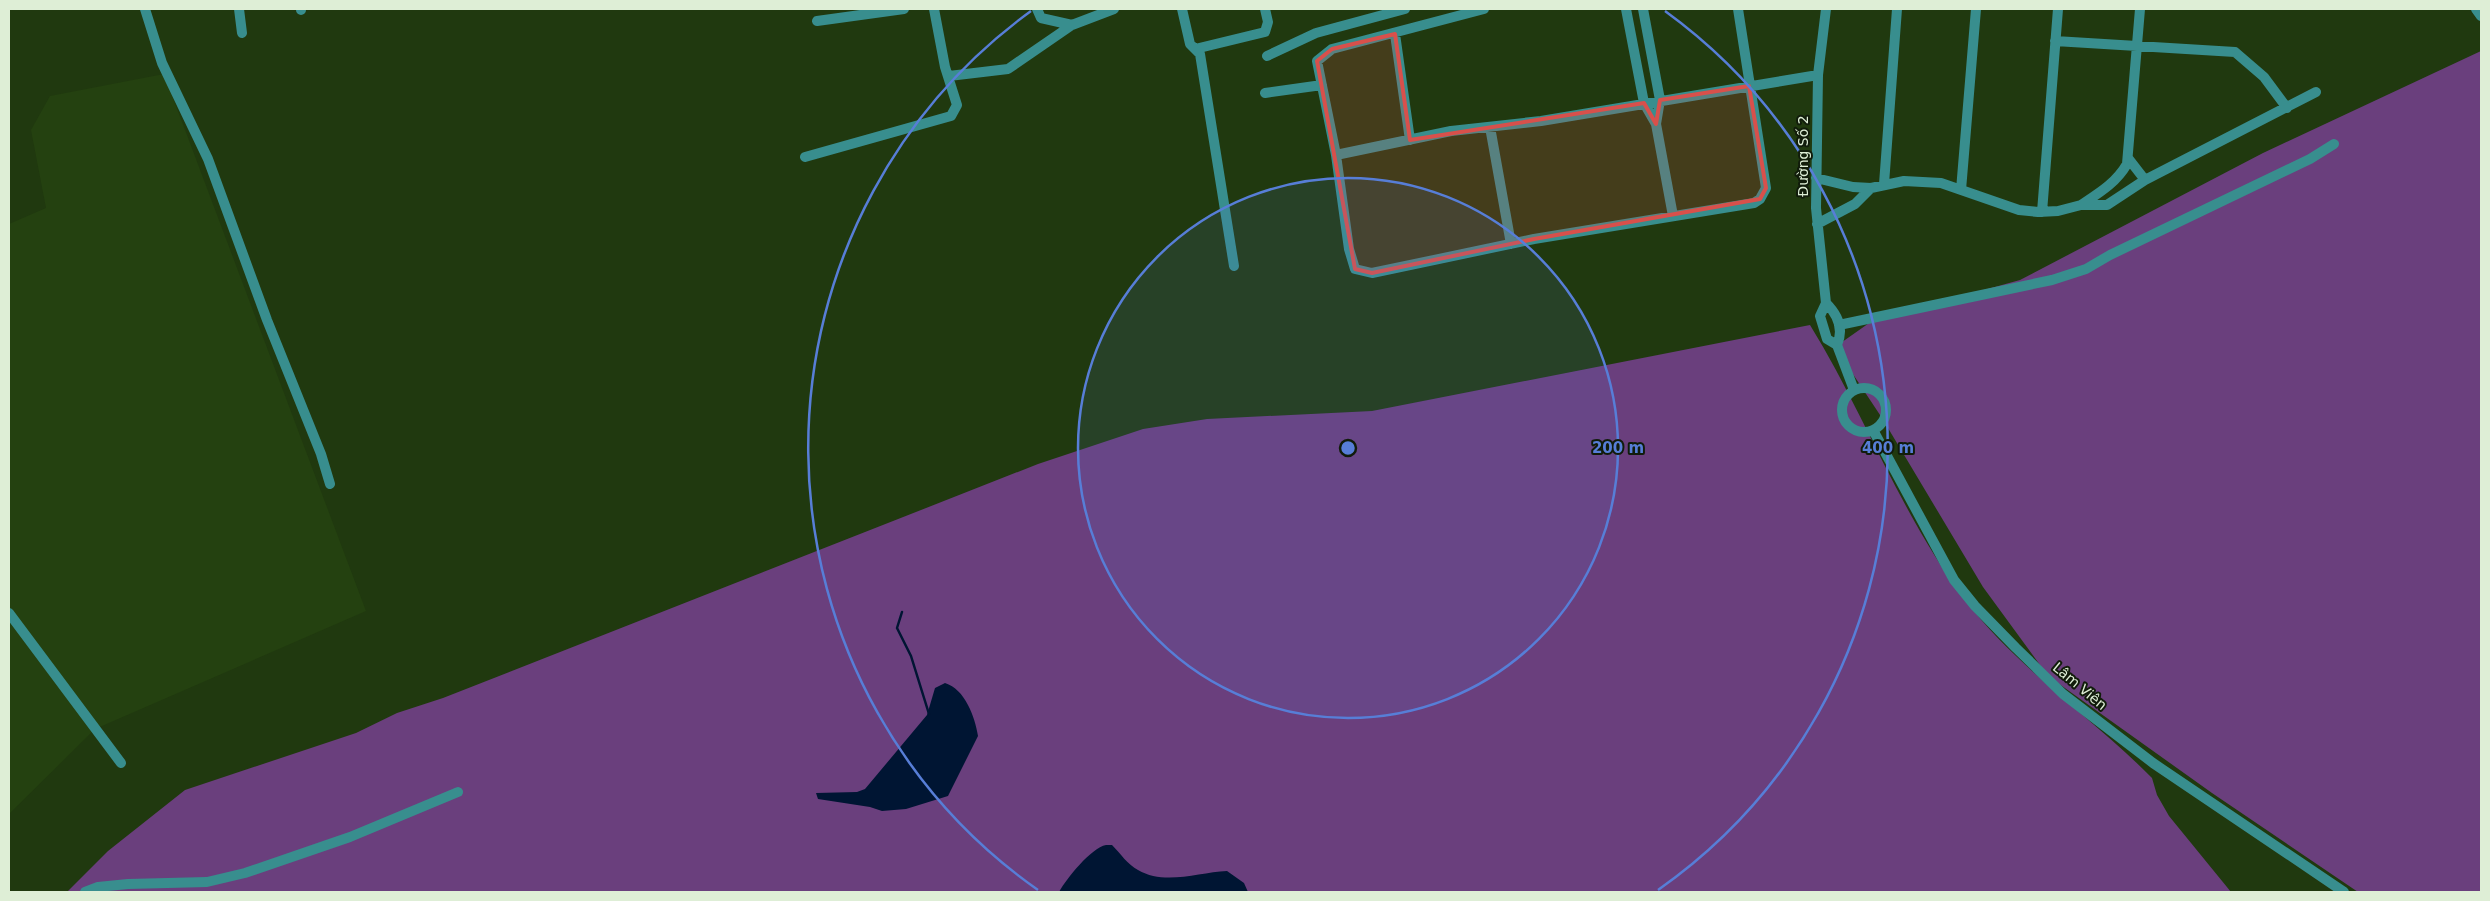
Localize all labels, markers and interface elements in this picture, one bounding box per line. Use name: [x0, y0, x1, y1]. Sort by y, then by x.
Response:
street label: Đường Số 2: [1795, 115, 1811, 197]
centre of rings: [1339, 439, 1357, 457]
text: 200 m: [1592, 439, 1644, 457]
text: 400 m: [1862, 439, 1914, 457]
street label: Lâm Viên: [2050, 659, 2110, 713]

